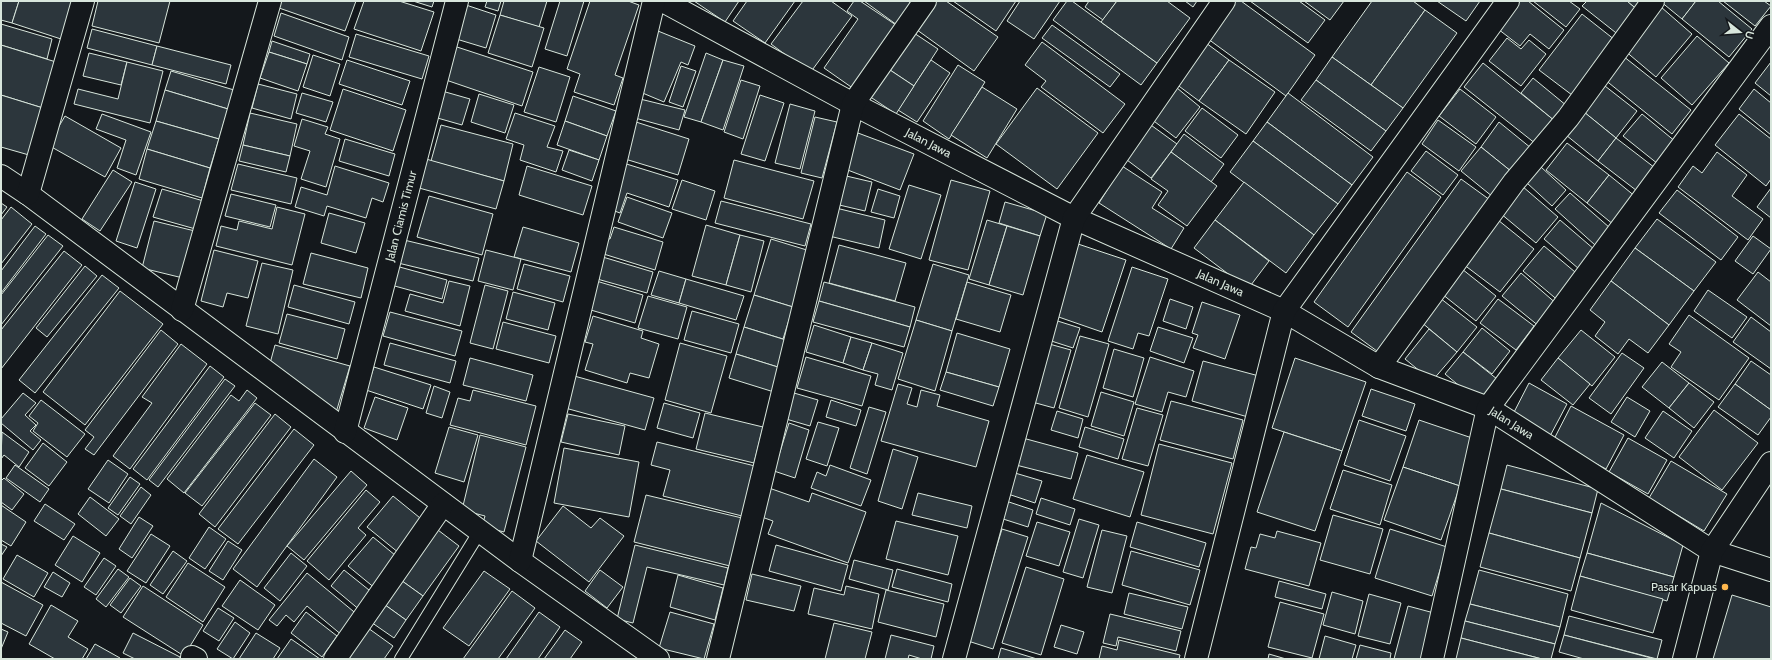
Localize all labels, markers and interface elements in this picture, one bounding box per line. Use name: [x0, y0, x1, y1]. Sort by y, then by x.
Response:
north arrow: [1720, 12, 1760, 52]
text: U: [1742, 29, 1757, 41]
street label: Jalan Jawa: [902, 124, 954, 161]
street label: Jalan Ciamis Timur: [381, 169, 420, 264]
street label: Jalan Jawa: [1194, 265, 1247, 299]
street label: Jalan Jawa: [1486, 402, 1537, 442]
place label: Pasar Kapuas: [1651, 579, 1717, 594]
marker: Pasar Kapuas: [1720, 582, 1730, 592]

